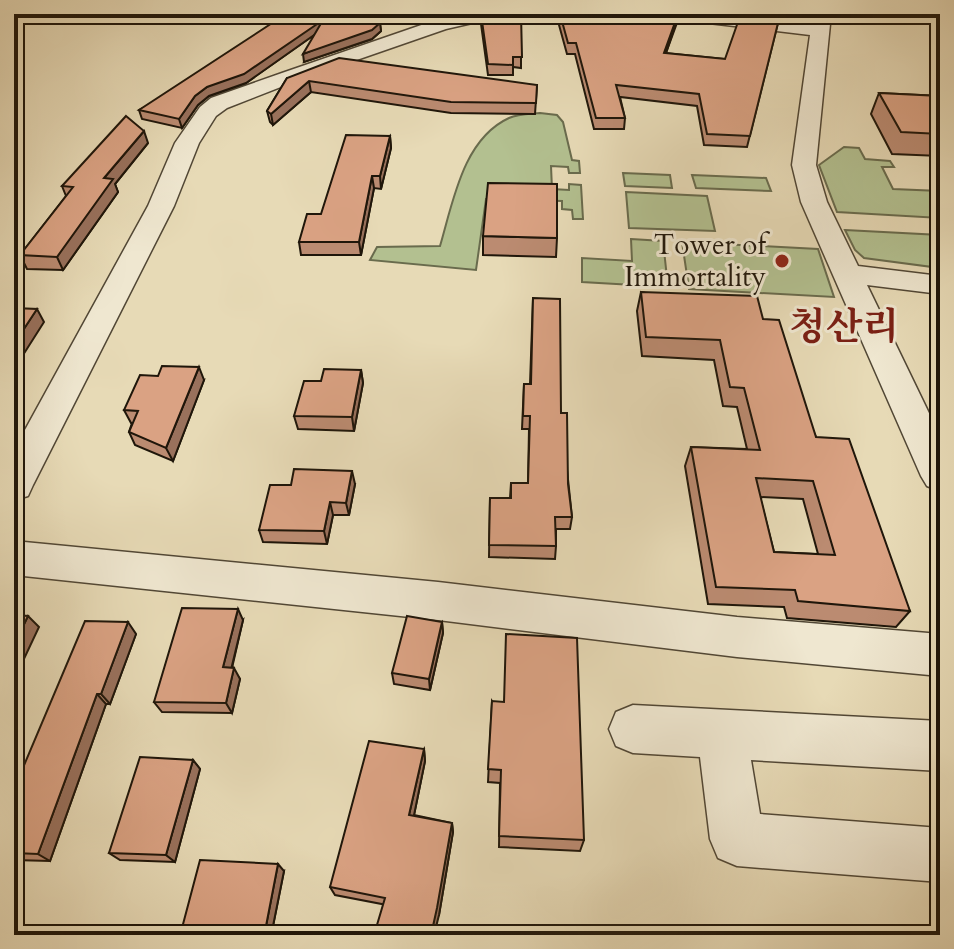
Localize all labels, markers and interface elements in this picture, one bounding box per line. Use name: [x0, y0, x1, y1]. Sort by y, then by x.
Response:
place label: Tower of Immortality: [624, 226, 770, 296]
marker: Tower of Immortality: [773, 252, 791, 270]
district label: 청산리: [789, 301, 899, 353]

